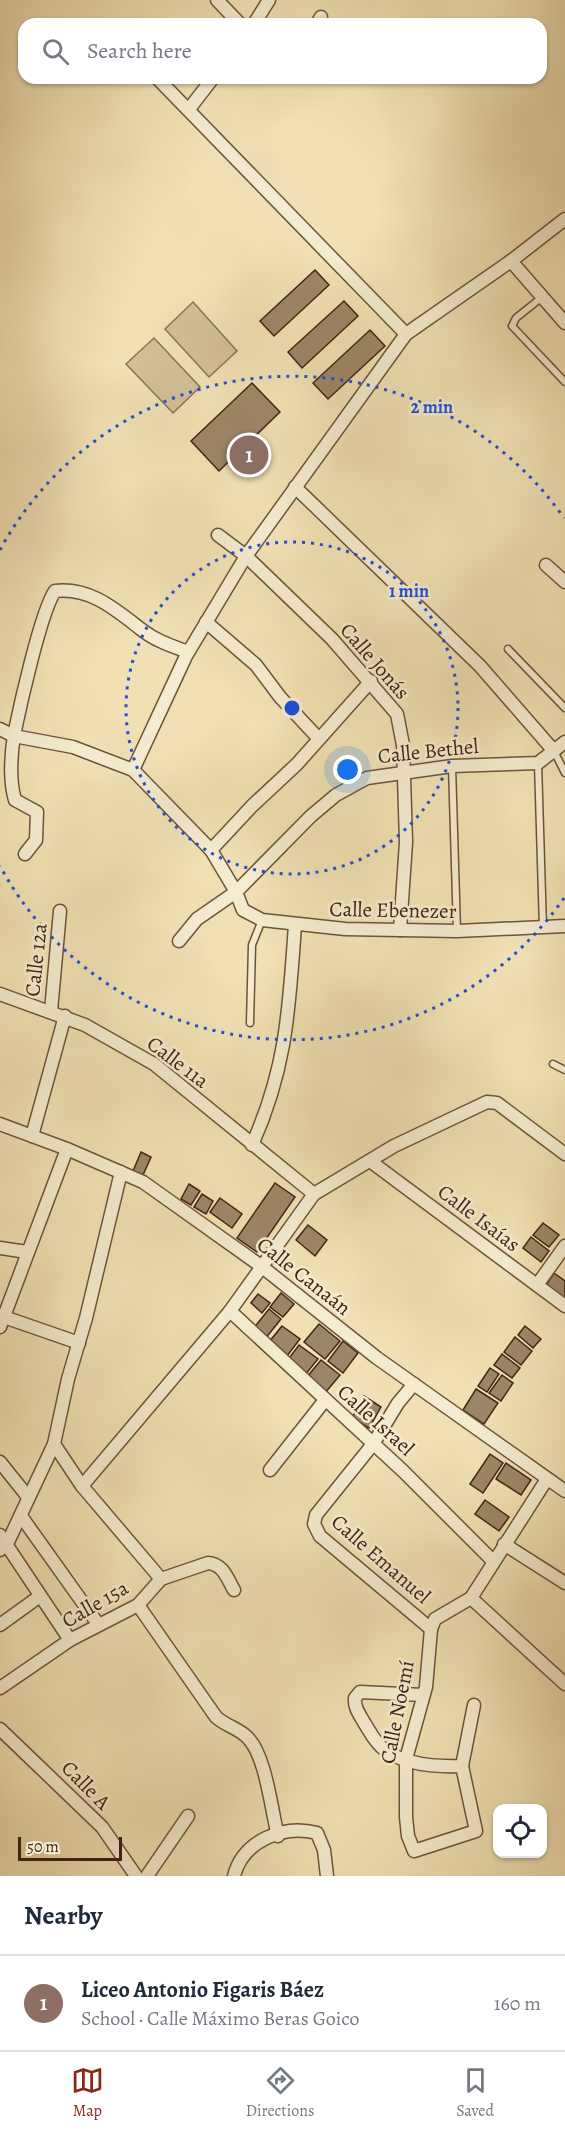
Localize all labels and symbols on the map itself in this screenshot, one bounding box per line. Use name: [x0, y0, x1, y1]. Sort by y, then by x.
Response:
text: 2 min: [411, 395, 453, 419]
pin: 1: [230, 432, 268, 478]
text: 1 min: [389, 579, 429, 603]
street label: Calle Jonás: [334, 617, 416, 705]
centre of rings: [282, 698, 302, 718]
street label: Calle Bethel: [376, 732, 480, 770]
your location: [333, 755, 362, 784]
street label: Calle Ebenezer: [329, 895, 457, 925]
street label: Calle 12a: [18, 922, 54, 998]
street label: Calle 11a: [141, 1029, 215, 1095]
street label: Calle Isaías: [432, 1178, 526, 1258]
street label: Calle Canaán: [251, 1230, 357, 1322]
street label: Calle Israel: [332, 1378, 420, 1462]
street label: Calle Emanuel: [325, 1508, 437, 1610]
street label: Calle 15a: [56, 1574, 134, 1634]
street label: Calle Noemí: [373, 1658, 421, 1766]
street label: Calle A: [55, 1754, 117, 1816]
scale bar: [18, 1834, 122, 1862]

